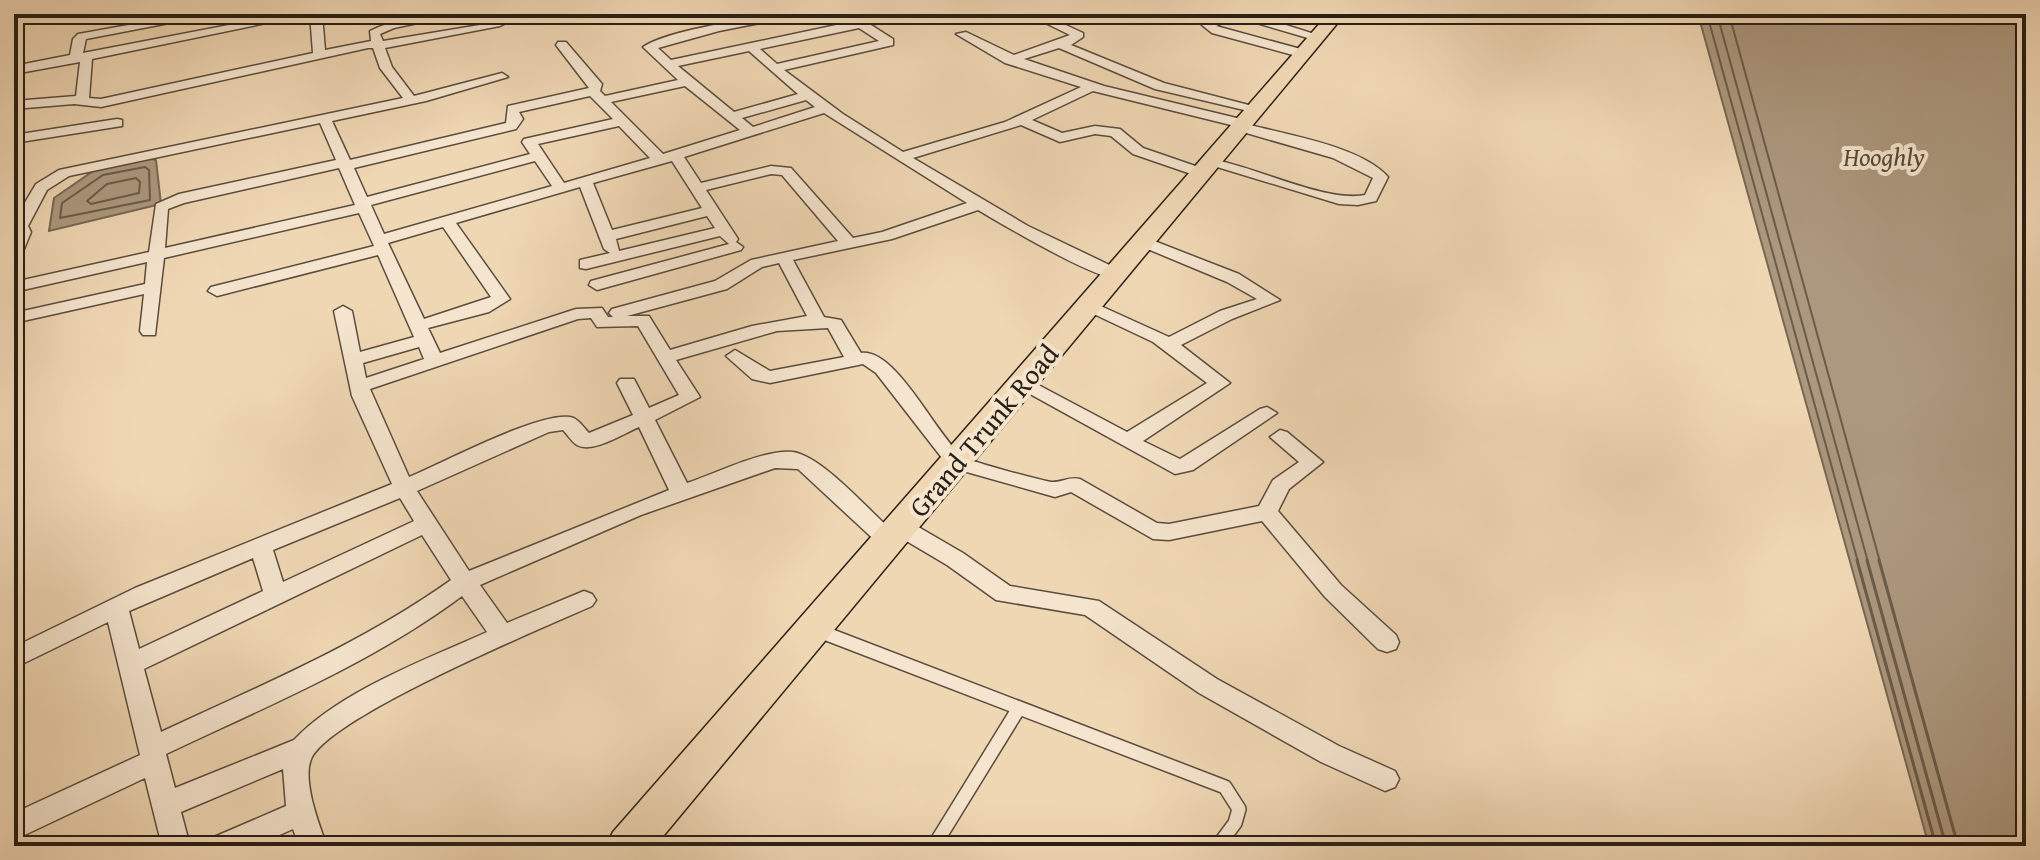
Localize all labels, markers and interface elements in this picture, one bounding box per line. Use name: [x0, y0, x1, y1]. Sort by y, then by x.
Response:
water label: Hooghly: [1842, 137, 1925, 176]
street label: Grand Trunk Road: [898, 334, 1068, 525]

